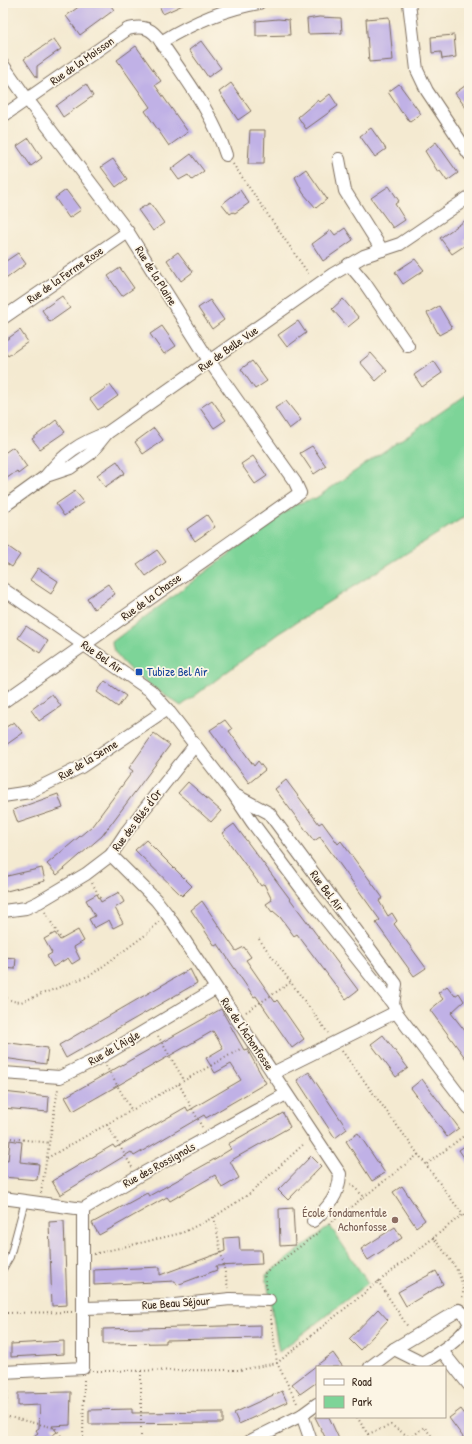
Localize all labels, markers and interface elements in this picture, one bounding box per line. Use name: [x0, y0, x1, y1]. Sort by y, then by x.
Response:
street label: Rue de la Moisson: [46, 32, 117, 89]
street label: Rue de la Ferme Rose: [23, 242, 107, 307]
street label: Rue de la Plaine: [131, 243, 182, 309]
street label: Rue de Belle Vue: [194, 321, 261, 376]
street label: Rue de la Chasse: [117, 569, 185, 624]
street label: Rue Bel Air: [78, 636, 127, 677]
place label: Tubize Bel Air: [147, 663, 208, 680]
marker: Tubize Bel Air: [134, 667, 144, 677]
street label: Rue de la Senne: [55, 735, 121, 784]
street label: Rue des Blés d'Or: [108, 785, 166, 854]
street label: Rue Bel Air: [306, 867, 349, 915]
street label: Rue de l'Achonfosse: [217, 994, 278, 1074]
street label: Rue de l'Aigle: [85, 1026, 143, 1069]
street label: Rue des Rossignols: [120, 1137, 198, 1191]
place label: École fondamentale Achonfosse: [302, 1204, 387, 1235]
marker: École fondamentale Achonfosse: [390, 1215, 400, 1225]
street label: Rue Beau Séjour: [141, 1292, 211, 1313]
legend: [316, 1366, 446, 1418]
text: Road: [352, 1373, 372, 1390]
text: Park: [352, 1393, 372, 1410]

